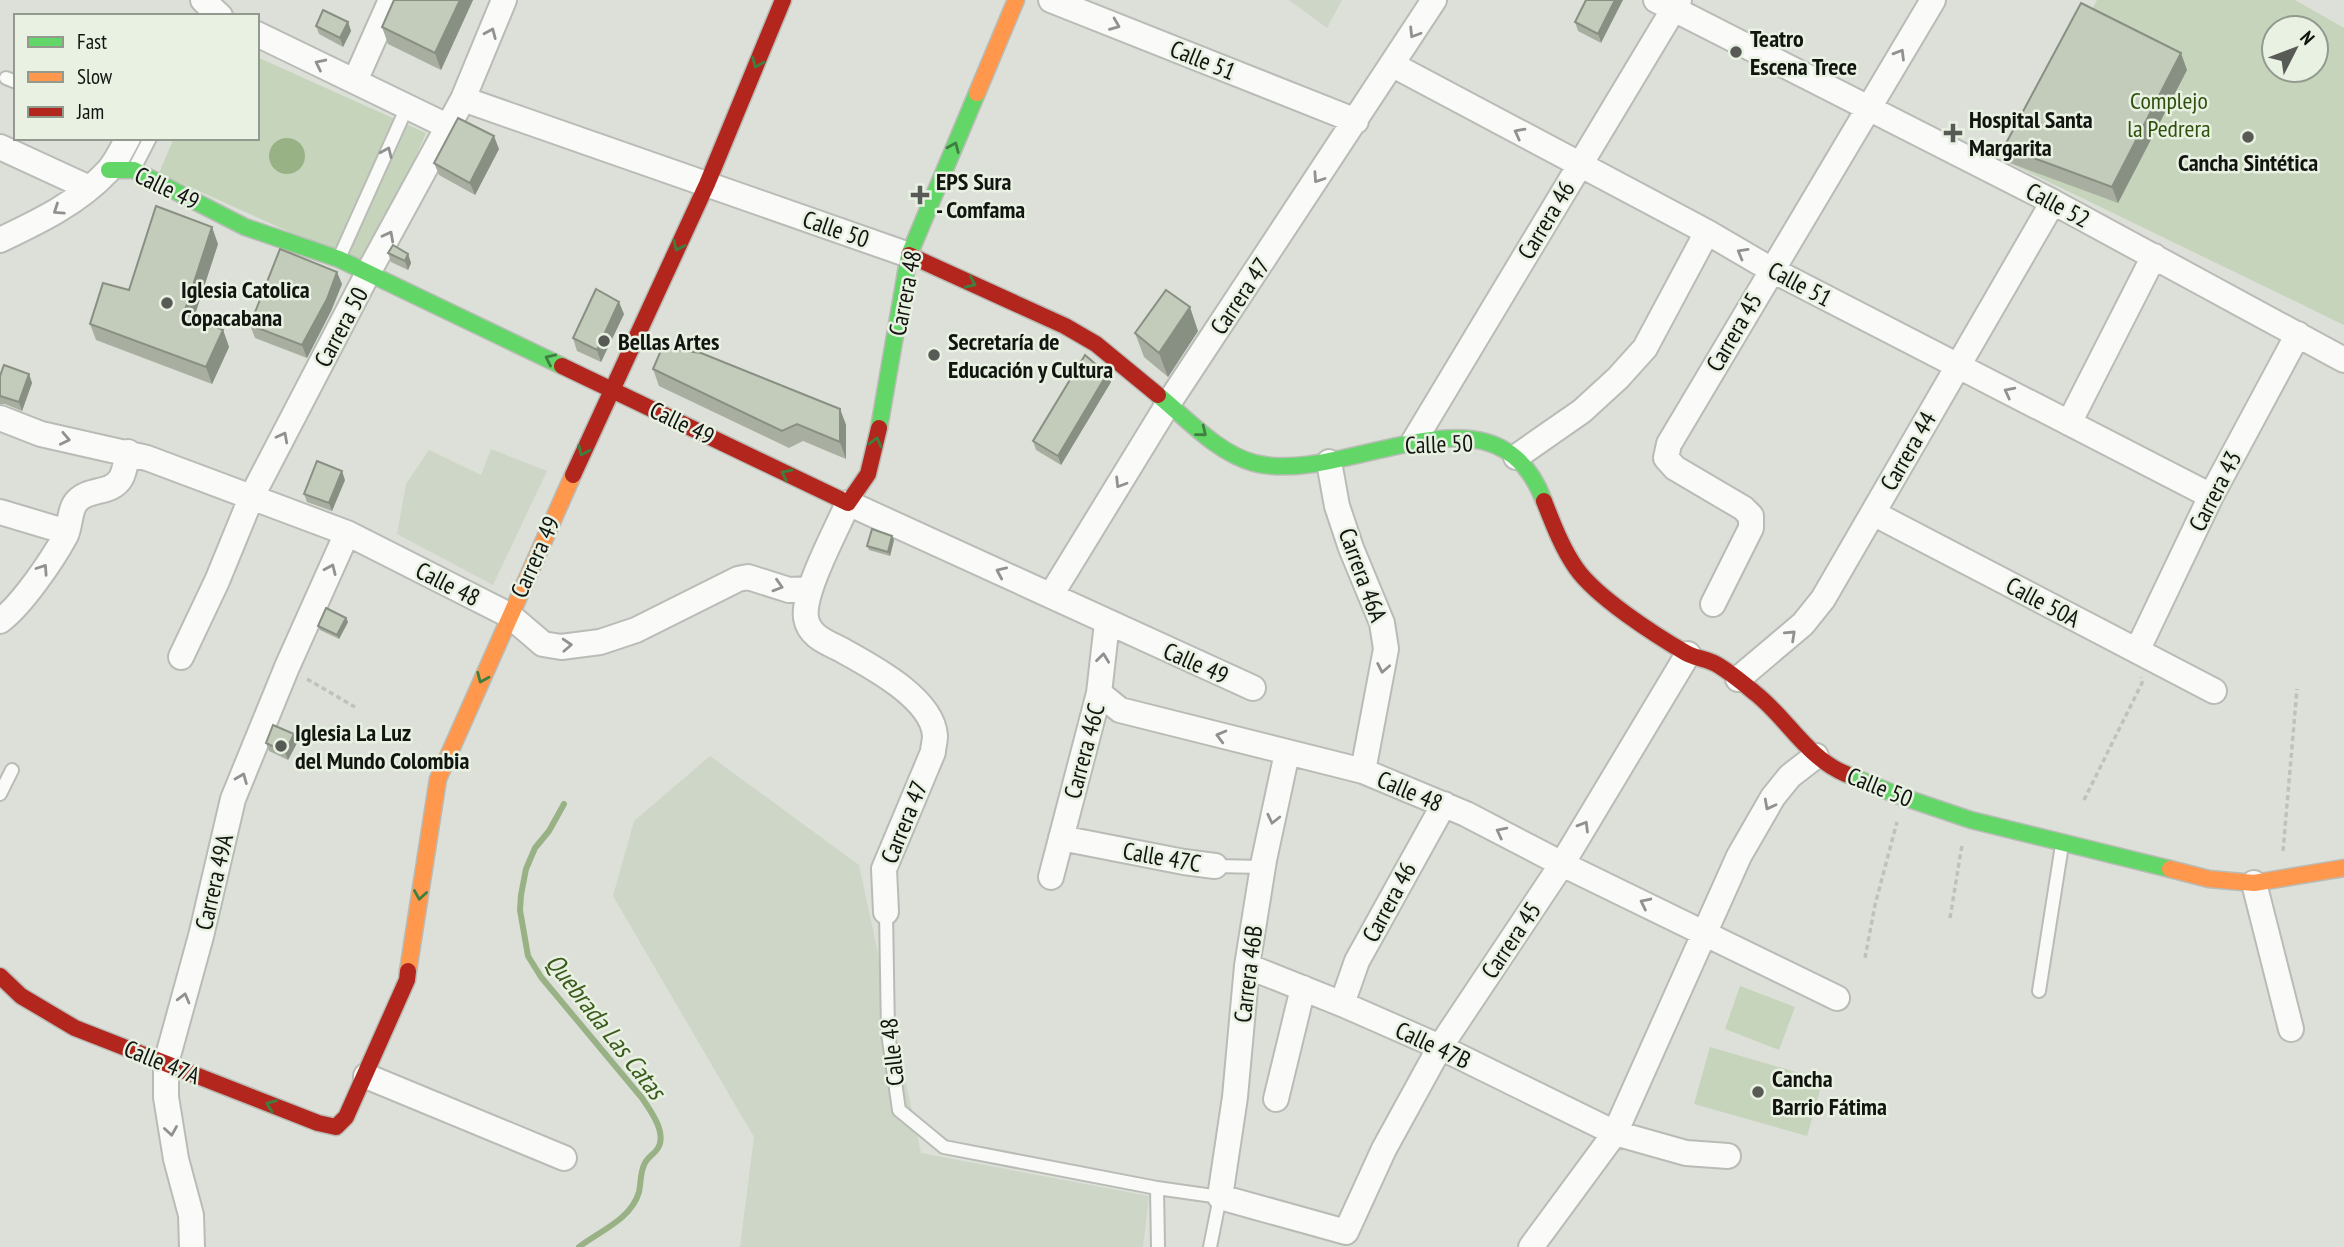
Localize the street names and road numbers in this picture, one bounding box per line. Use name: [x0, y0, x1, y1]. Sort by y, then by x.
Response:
street label: Calle 51: [1166, 33, 1240, 87]
street label: Calle 49: [130, 159, 204, 217]
street label: Carrera 46: [1511, 175, 1581, 265]
street label: Calle 52: [2021, 175, 2095, 235]
street label: Calle 50: [799, 203, 873, 255]
street label: Carrera 48: [882, 248, 928, 338]
street label: Carrera 47: [1203, 252, 1277, 340]
street label: Calle 51: [1763, 254, 1837, 314]
street label: Carrera 50: [307, 282, 375, 372]
street label: Carrera 45: [1699, 287, 1769, 377]
street label: Calle 49: [645, 394, 719, 452]
street label: Carrera 44: [1873, 406, 1943, 496]
street label: Calle 50: [1404, 427, 1474, 461]
street label: Carrera 43: [2182, 446, 2248, 536]
street label: Carrera 49: [503, 511, 567, 603]
street label: Carrera 46A: [1332, 524, 1394, 627]
street label: Calle 48: [411, 555, 485, 613]
street label: Calle 50A: [2001, 570, 2086, 635]
street label: Calle 49: [1159, 635, 1233, 691]
street label: Carrera 46C: [1056, 700, 1112, 802]
street label: Calle 50: [1843, 760, 1917, 814]
street label: Calle 48: [1373, 763, 1447, 819]
street label: Carrera 47: [873, 776, 935, 868]
street label: Carrera 49A: [188, 830, 240, 933]
street label: Calle 47C: [1120, 835, 1204, 879]
street label: Carrera 46: [1355, 857, 1423, 947]
street label: Carrera 45: [1474, 896, 1548, 984]
street label: Carrera 46B: [1227, 924, 1269, 1024]
street label: Calle 47B: [1390, 1014, 1476, 1076]
street label: Calle 48: [873, 1017, 911, 1087]
street label: Calle 47A: [120, 1033, 205, 1091]

